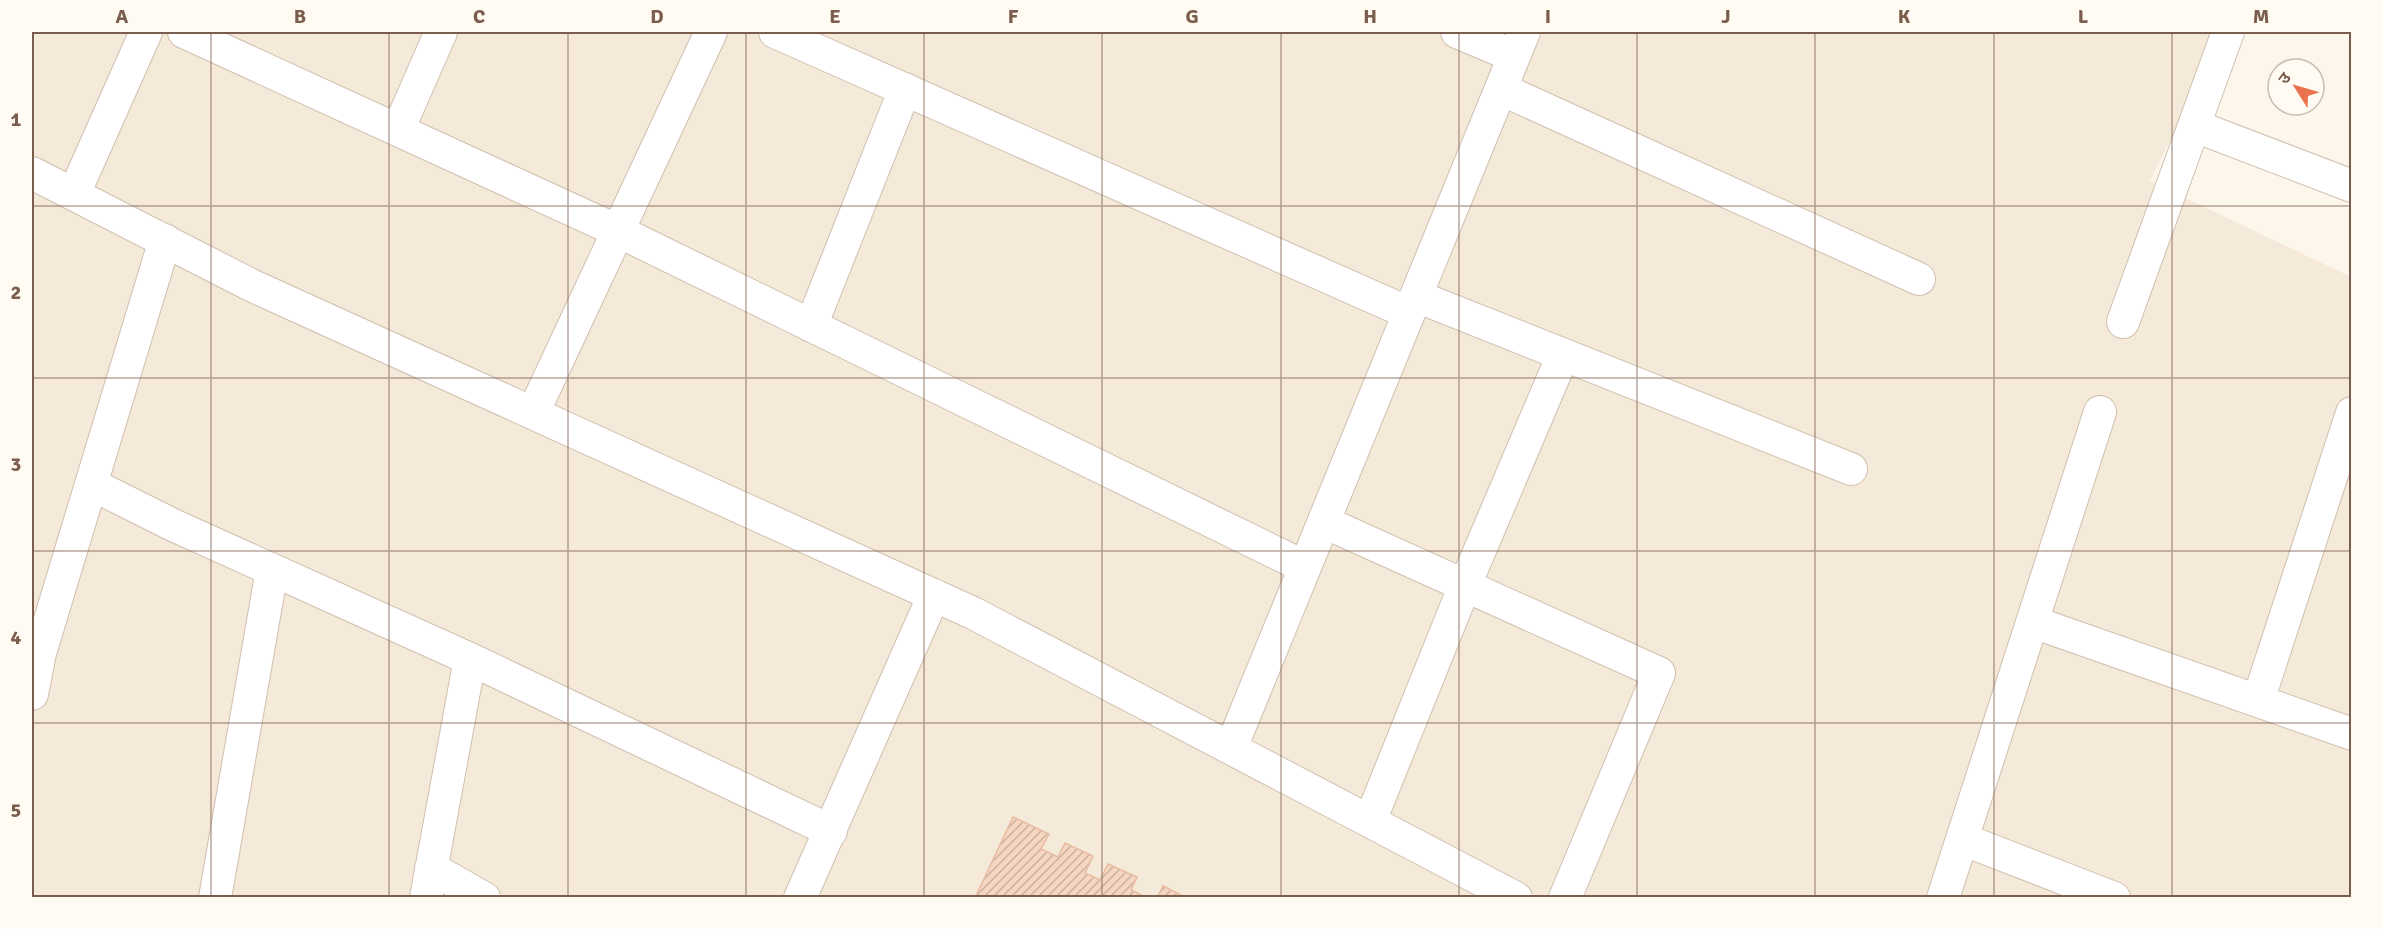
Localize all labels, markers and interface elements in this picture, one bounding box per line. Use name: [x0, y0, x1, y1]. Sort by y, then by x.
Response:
text: A: [116, 4, 129, 29]
text: B: [294, 4, 306, 29]
text: C: [473, 4, 485, 29]
text: D: [650, 4, 664, 29]
text: E: [829, 4, 841, 29]
text: F: [1008, 4, 1019, 29]
text: G: [1185, 4, 1199, 29]
text: H: [1363, 4, 1377, 29]
text: I: [1545, 4, 1551, 29]
text: J: [1721, 4, 1731, 29]
text: K: [1898, 4, 1911, 29]
text: L: [2078, 4, 2089, 29]
text: M: [2253, 4, 2269, 29]
north arrow: [2266, 57, 2326, 117]
text: उ: [2274, 68, 2296, 88]
text: 1: [11, 107, 22, 132]
text: 2: [11, 280, 21, 305]
text: 3: [11, 452, 21, 477]
text: 4: [11, 625, 22, 650]
text: 5: [11, 798, 21, 823]

